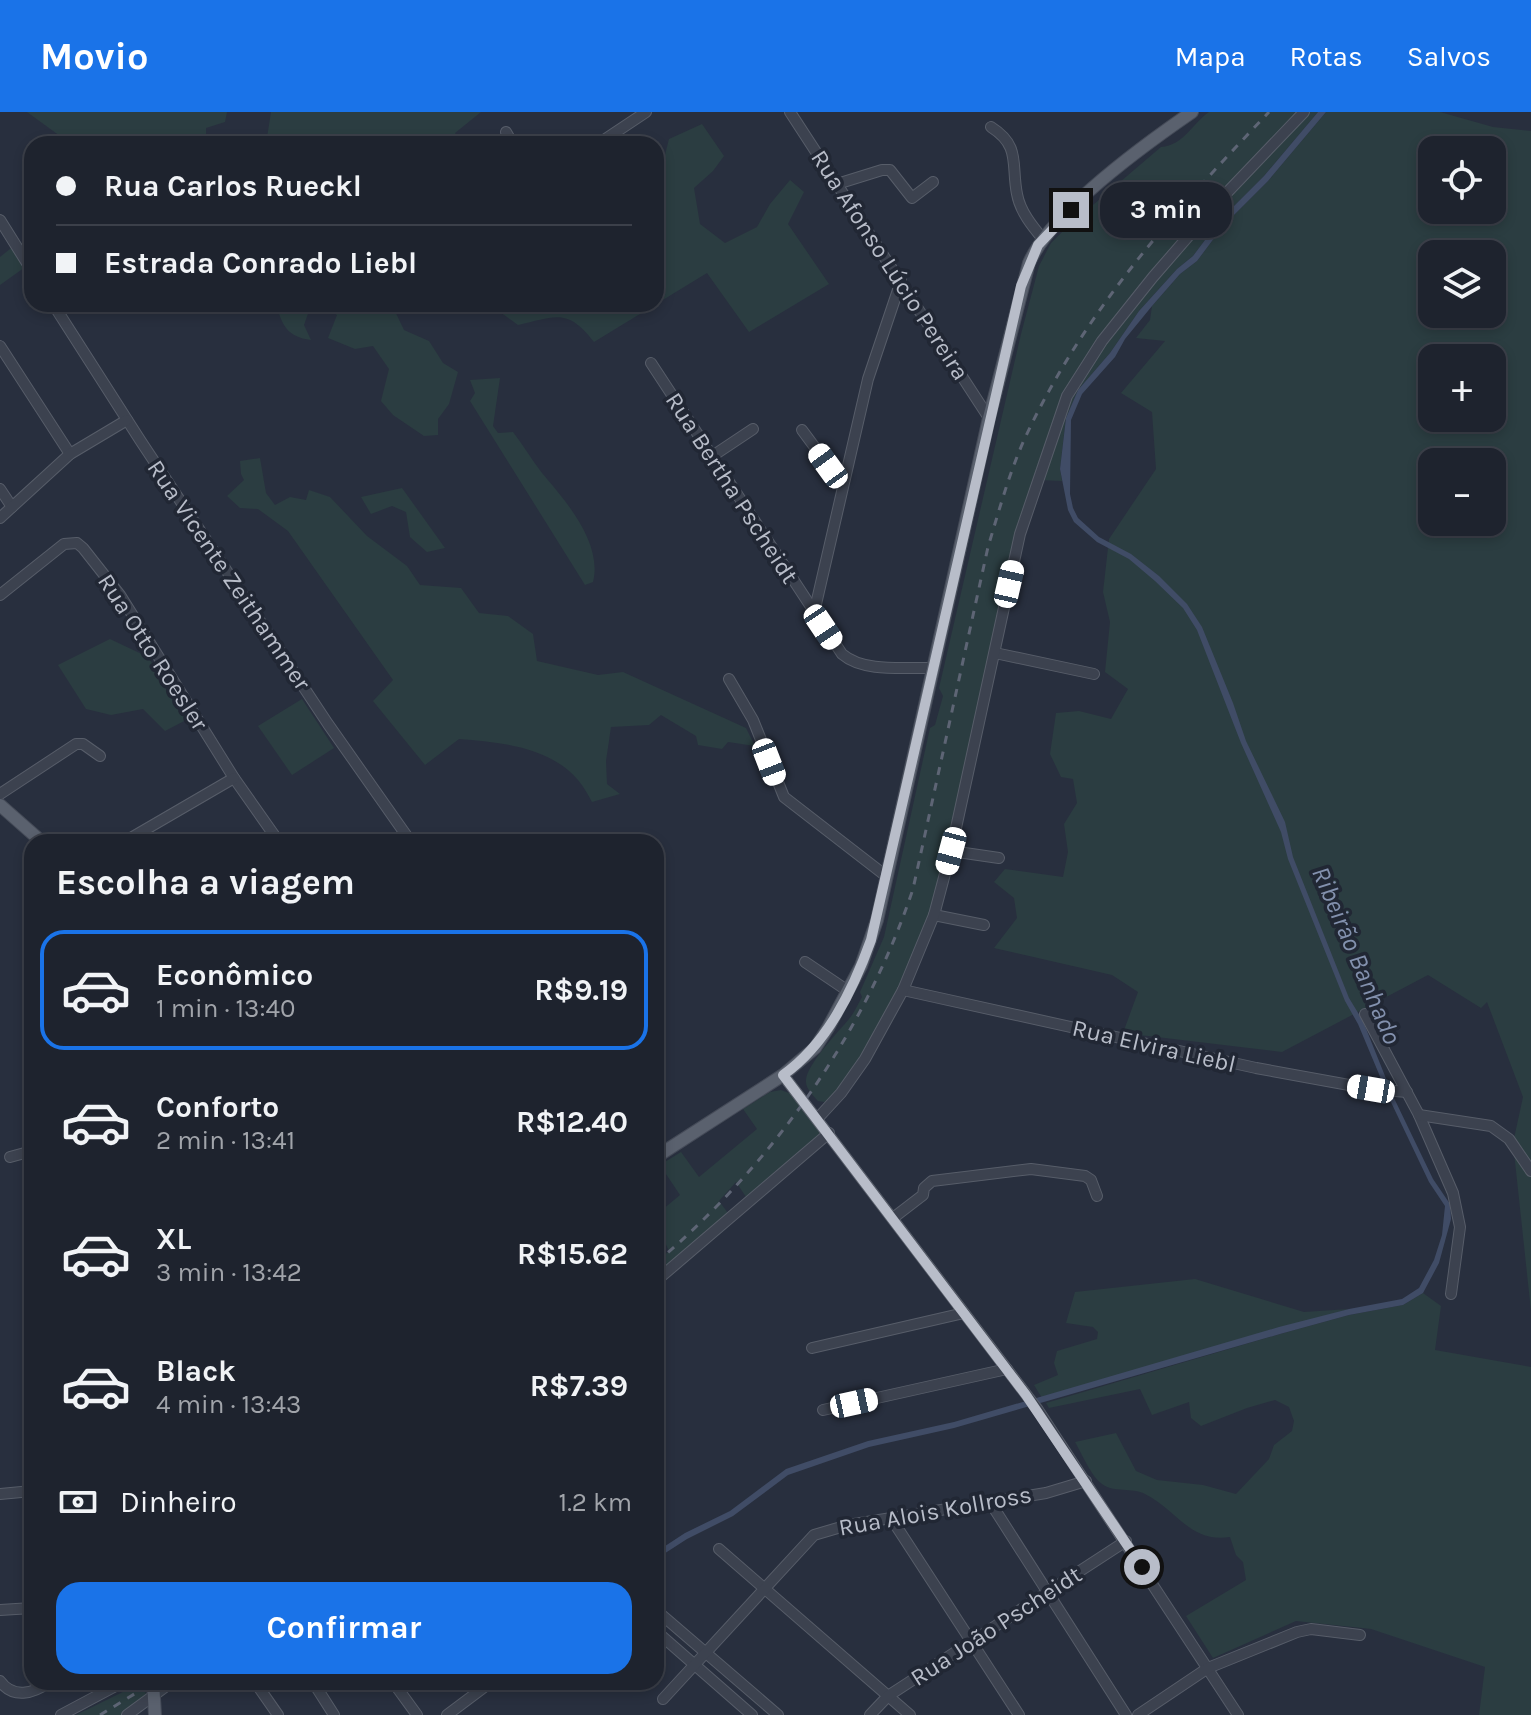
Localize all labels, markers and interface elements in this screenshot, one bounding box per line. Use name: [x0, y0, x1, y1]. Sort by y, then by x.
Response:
text: Movio: [40, 34, 148, 79]
text: Mapa: [1175, 40, 1246, 73]
text: Rotas: [1290, 40, 1363, 73]
text: Salvos: [1407, 40, 1491, 73]
map controls: [1418, 136, 1506, 536]
button: locate: [1418, 136, 1506, 224]
street label: Rua Afonso Lúcio Pereira: [805, 145, 975, 385]
text: Rua Carlos Rueckl: [104, 168, 362, 204]
callout: 3 min: [1099, 182, 1231, 238]
route end: [1053, 192, 1089, 228]
text: 3 min: [1130, 194, 1202, 225]
button: layers: [1418, 240, 1506, 328]
text: Estrada Conrado Liebl: [104, 245, 417, 281]
button: +: [1418, 344, 1506, 432]
street label: Rua Bertha Pscheidt: [660, 387, 804, 589]
car: [804, 440, 852, 492]
button: −: [1418, 448, 1506, 536]
street label: Rua Vicente Zeithammer: [142, 455, 317, 696]
car: [992, 558, 1026, 610]
street label: Rua Otto Roesler: [92, 568, 214, 736]
car: [800, 600, 846, 654]
car: [749, 735, 789, 789]
car: [933, 825, 969, 877]
text: Escolha a viagem: [56, 861, 355, 903]
water label: Ribeirão Banhado: [1305, 862, 1408, 1049]
icon: car: [60, 954, 132, 1026]
text: Econômico: [156, 957, 313, 993]
text: R$9.19: [534, 972, 628, 1008]
text: 1 min · 13:40: [156, 993, 295, 1024]
street label: Rua Elvira Liebl: [1070, 1014, 1238, 1078]
car: [1345, 1073, 1397, 1105]
icon: car: [60, 1086, 132, 1158]
text: Conforto: [156, 1089, 279, 1125]
text: R$12.40: [516, 1104, 628, 1140]
text: 2 min · 13:41: [156, 1125, 295, 1156]
icon: car: [60, 1218, 132, 1290]
text: XL: [156, 1221, 191, 1257]
text: R$15.62: [517, 1236, 628, 1272]
text: 3 min · 13:42: [156, 1257, 302, 1288]
icon: car: [60, 1350, 132, 1422]
text: Black: [156, 1353, 236, 1389]
text: R$7.39: [530, 1368, 628, 1404]
car: [828, 1386, 880, 1420]
text: 4 min · 13:43: [156, 1389, 301, 1420]
icon: cash: [56, 1480, 100, 1524]
street label: Rua Alois Kollross: [836, 1480, 1034, 1542]
text: Dinheiro: [120, 1484, 237, 1520]
text: 1.2 km: [559, 1487, 632, 1518]
route start: [1124, 1549, 1160, 1585]
street label: Rua João Pscheidt: [905, 1560, 1087, 1692]
button: Confirmar: [56, 1582, 632, 1674]

